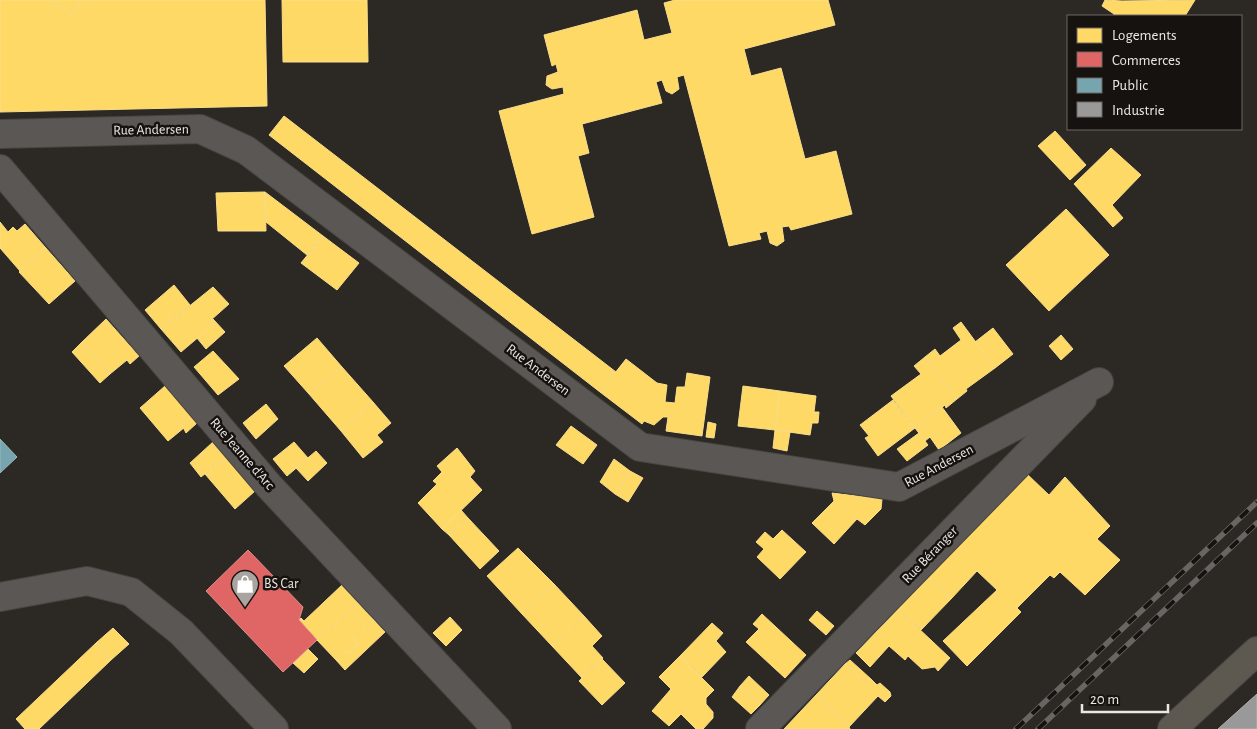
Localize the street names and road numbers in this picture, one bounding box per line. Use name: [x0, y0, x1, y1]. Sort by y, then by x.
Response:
street label: Rue Andersen: [113, 122, 189, 138]
street label: Rue Andersen: [504, 342, 572, 398]
street label: Rue Jeanne d'Arc: [207, 415, 277, 493]
street label: Rue Andersen: [902, 442, 976, 490]
street label: Rue Béranger: [900, 524, 961, 586]

